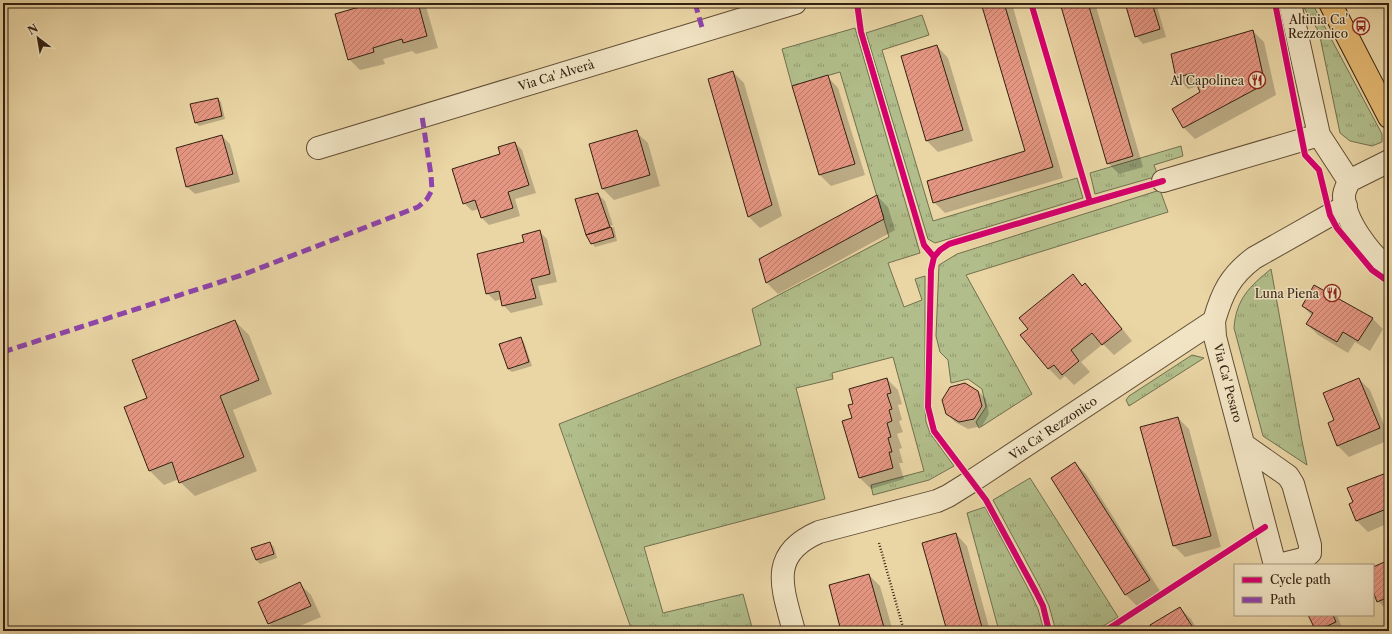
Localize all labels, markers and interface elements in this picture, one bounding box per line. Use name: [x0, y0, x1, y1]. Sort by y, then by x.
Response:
place label: Altinia Ca' Rezzonico: [1288, 12, 1348, 41]
bus stop icon: Altinia Ca' Rezzonico: [1351, 16, 1371, 36]
north arrow: [18, 18, 58, 58]
text: N: [25, 21, 41, 38]
street label: Via Ca' Alverà: [515, 56, 597, 94]
restaurant icon: Al Capolinea: [1247, 70, 1267, 90]
place label: Al Capolinea: [1169, 73, 1245, 88]
restaurant icon: Luna Piena: [1322, 283, 1342, 303]
place label: Luna Piena: [1255, 286, 1320, 301]
street label: Via Ca' Pesaro: [1210, 341, 1246, 424]
street label: Via Ca' Rezzonico: [1005, 393, 1100, 464]
legend: [1234, 564, 1374, 616]
text: Cycle path: [1270, 572, 1331, 587]
text: Path: [1270, 592, 1296, 607]

